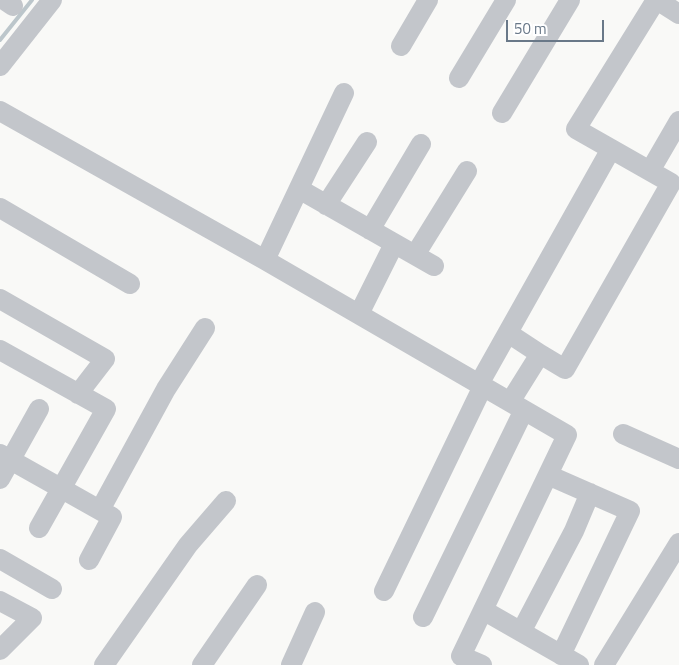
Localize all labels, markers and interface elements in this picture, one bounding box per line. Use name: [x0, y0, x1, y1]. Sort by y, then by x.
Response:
scale bar: [509, 10, 606, 42]
text: 50 m: [514, 17, 547, 40]

